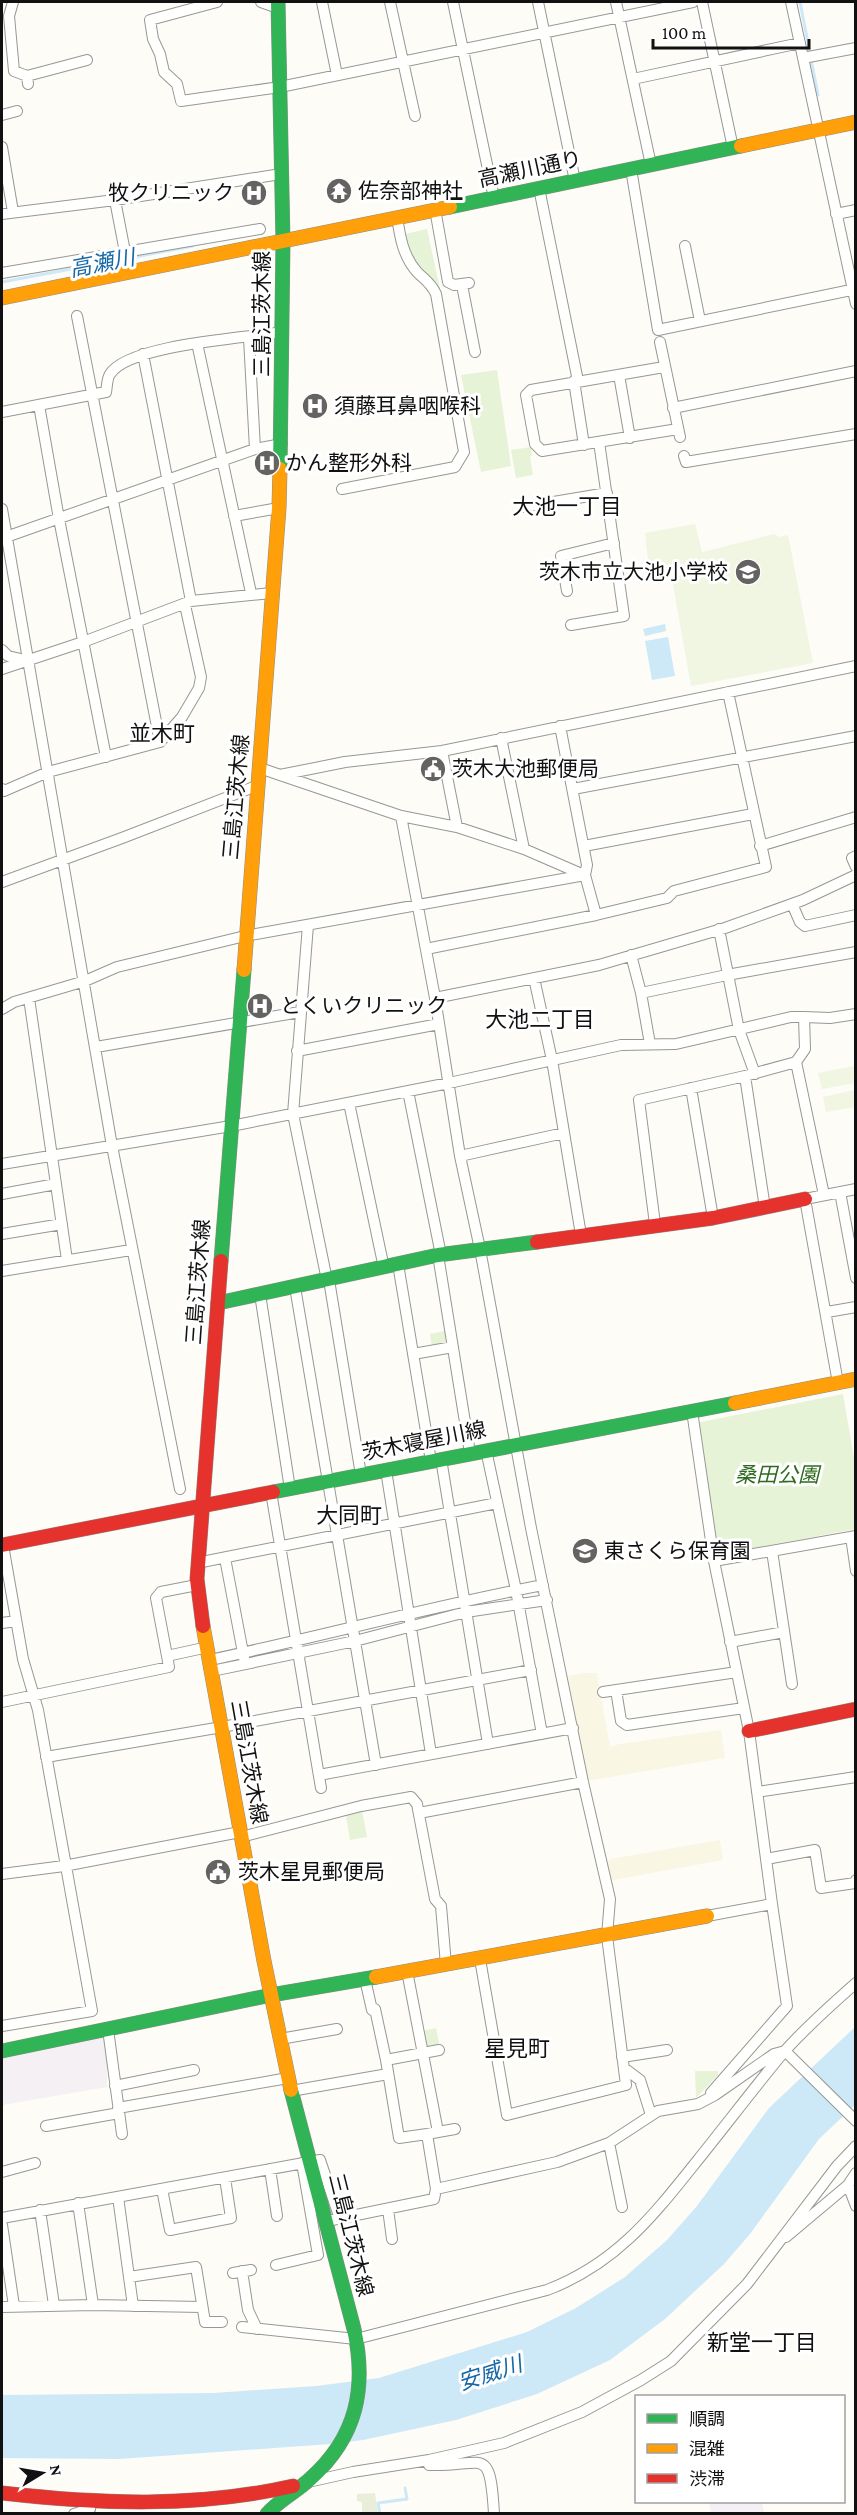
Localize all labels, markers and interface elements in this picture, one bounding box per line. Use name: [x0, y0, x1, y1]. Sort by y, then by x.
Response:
scale bar: [653, 12, 809, 50]
text: 100 m: [662, 23, 707, 43]
street label: 高瀬川通り: [476, 146, 584, 192]
temple icon: 佐奈部神社: [324, 176, 354, 206]
hospital icon: 牧クリニック: [239, 178, 269, 208]
place label: 佐奈部神社: [358, 179, 463, 203]
place label: 牧クリニック: [108, 181, 234, 205]
water label: 高瀬川: [67, 244, 139, 282]
street label: 三島江茨木線: [250, 251, 274, 377]
hospital icon: 須藤耳鼻咽喉科: [300, 391, 330, 421]
place label: 須藤耳鼻咽喉科: [334, 394, 481, 418]
hospital icon: かん整形外科: [252, 448, 282, 478]
place label: かん整形外科: [286, 451, 412, 475]
district label: 大池一丁目: [512, 494, 622, 519]
school or university icon: 茨木市立大池小学校: [733, 557, 763, 587]
place label: 茨木市立大池小学校: [539, 560, 728, 584]
district label: 並木町: [129, 721, 195, 746]
street label: 三島江茨木線: [219, 733, 253, 861]
public building icon: 茨木大池郵便局: [418, 754, 448, 784]
place label: 茨木大池郵便局: [452, 757, 599, 781]
hospital icon: とくいクリニック: [245, 991, 275, 1021]
place label: とくいクリニック: [280, 994, 447, 1018]
district label: 大池二丁目: [485, 1007, 595, 1032]
street label: 三島江茨木線: [182, 1218, 214, 1346]
street label: 茨木寝屋川線: [360, 1417, 488, 1465]
park label: 桑田公園: [735, 1463, 822, 1487]
district label: 大同町: [316, 1503, 382, 1528]
school or university icon: 東さくら保育園: [570, 1536, 600, 1566]
place label: 東さくら保育園: [604, 1539, 751, 1563]
street label: 三島江茨木線: [226, 1698, 272, 1826]
public building icon: 茨木星見郵便局: [203, 1857, 233, 1887]
place label: 茨木星見郵便局: [238, 1860, 385, 1884]
district label: 星見町: [484, 2036, 550, 2061]
street label: 三島江茨木線: [324, 2171, 378, 2299]
district label: 新堂一丁目: [707, 2330, 817, 2355]
water label: 安威川: [455, 2350, 527, 2395]
legend: [635, 2395, 845, 2503]
text: 順調: [689, 2409, 725, 2429]
text: 混雑: [689, 2439, 725, 2459]
north arrow: [12, 2443, 72, 2503]
text: N: [47, 2463, 66, 2477]
text: 渋滞: [689, 2469, 725, 2489]

